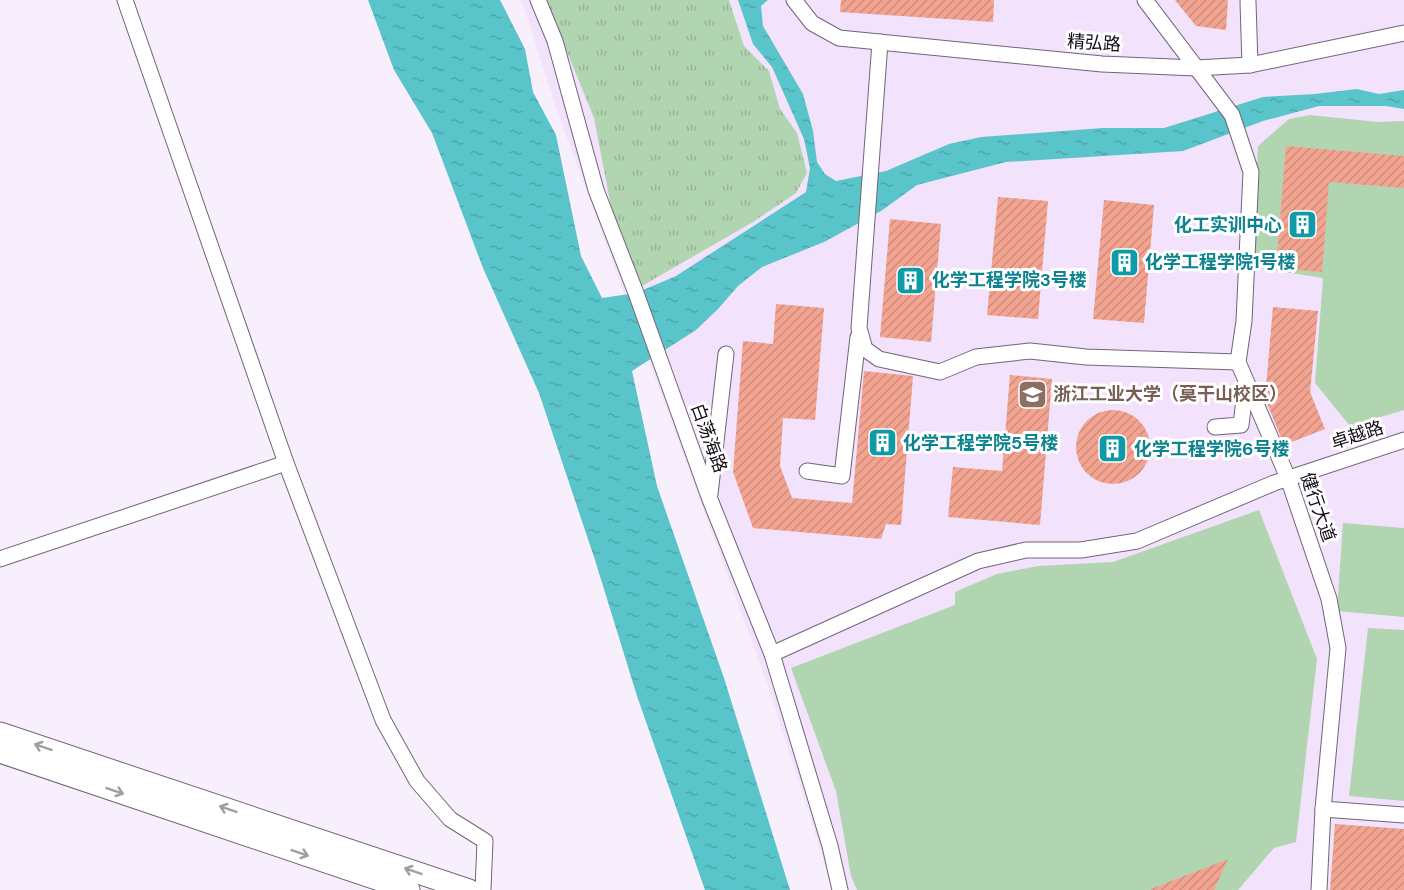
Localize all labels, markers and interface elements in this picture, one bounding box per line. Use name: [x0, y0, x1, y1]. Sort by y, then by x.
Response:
street label: 精弘路: [1066, 29, 1122, 57]
building icon: 化工实训中心: [1287, 209, 1319, 241]
place label: 化工实训中心: [1174, 213, 1282, 237]
building icon: 化学工程学院1号楼: [1108, 246, 1140, 278]
place label: 化学工程学院1号楼: [1145, 250, 1296, 274]
building icon: 化学工程学院3号楼: [895, 264, 927, 296]
place label: 化学工程学院3号楼: [932, 268, 1087, 292]
school or university icon: 浙江工业大学（莫干山校区）: [1016, 378, 1048, 410]
place label: 浙江工业大学（莫干山校区）: [1053, 382, 1287, 406]
street label: 白荡海路: [685, 400, 733, 476]
street label: 卓越路: [1328, 415, 1386, 455]
building icon: 化学工程学院5号楼: [866, 427, 898, 459]
place label: 化学工程学院5号楼: [903, 431, 1058, 455]
building icon: 化学工程学院6号楼: [1097, 433, 1129, 465]
place label: 化学工程学院6号楼: [1134, 437, 1289, 461]
street label: 健行大道: [1295, 469, 1341, 545]
one-way arrow: [34, 741, 53, 752]
one-way arrow: [105, 786, 124, 797]
one-way arrow: [219, 803, 238, 814]
one-way arrow: [290, 849, 309, 860]
one-way arrow: [404, 865, 423, 876]

